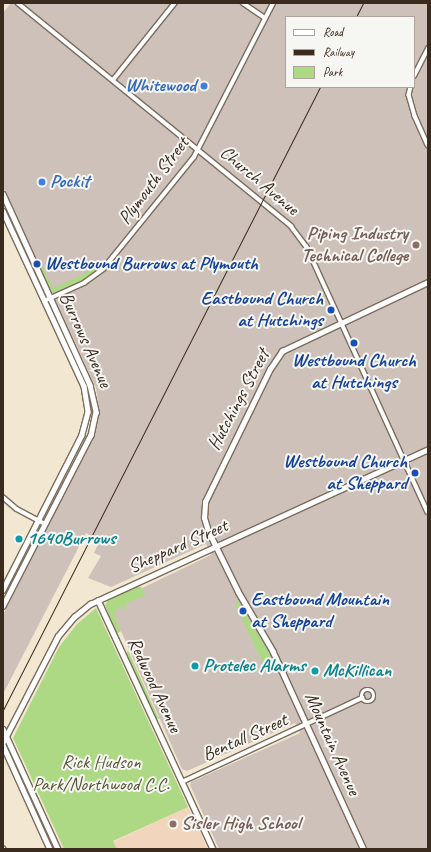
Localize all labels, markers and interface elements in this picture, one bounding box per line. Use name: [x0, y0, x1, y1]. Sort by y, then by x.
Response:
legend: [285, 16, 415, 88]
text: Road: [323, 24, 343, 40]
text: Railway: [323, 44, 354, 60]
text: Park: [323, 64, 342, 80]
place label: Whitewood: [125, 75, 196, 97]
marker: Whitewood: [199, 81, 209, 91]
street label: Plymouth Street: [114, 133, 194, 229]
street label: Church Avenue: [215, 141, 303, 221]
place label: Pockit: [50, 171, 89, 193]
marker: Pockit: [37, 177, 47, 187]
place label: Piping Industry Technical College: [301, 223, 408, 267]
marker: Piping Industry Technical College: [411, 240, 421, 250]
place label: Westbound Burrows at Plymouth: [45, 253, 258, 275]
marker: Westbound Burrows at Plymouth: [32, 259, 42, 269]
place label: Eastbound Church at Hutchings: [200, 288, 323, 332]
street label: Burrows Avenue: [54, 289, 116, 391]
marker: Eastbound Church at Hutchings: [326, 305, 336, 315]
marker: Westbound Church at Hutchings: [349, 338, 359, 348]
street label: Hutchings Street: [203, 346, 275, 454]
place label: Westbound Church at Hutchings: [292, 350, 416, 394]
place label: Westbound Church at Sheppard: [282, 451, 407, 495]
marker: Westbound Church at Sheppard: [410, 468, 420, 478]
street label: Sheppard Street: [125, 515, 231, 579]
place label: 1640Burrows: [27, 528, 116, 550]
marker: 1640Burrows: [14, 534, 24, 544]
place label: Eastbound Mountain at Sheppard: [251, 589, 389, 633]
marker: Eastbound Mountain at Sheppard: [238, 606, 248, 616]
street label: Redwood Avenue: [122, 634, 186, 736]
place label: Protelec Alarms: [203, 655, 305, 677]
place label: McKillican: [323, 660, 391, 682]
marker: Protelec Alarms: [190, 661, 200, 671]
marker: McKillican: [310, 666, 320, 676]
street label: Mountain Avenue: [299, 689, 365, 799]
street label: Bentall Street: [199, 709, 291, 767]
park label: Rick Hudson Park/Northwood C.C.: [32, 752, 170, 796]
place label: Sisler High School: [181, 813, 299, 835]
marker: Sisler High School: [168, 819, 178, 829]

